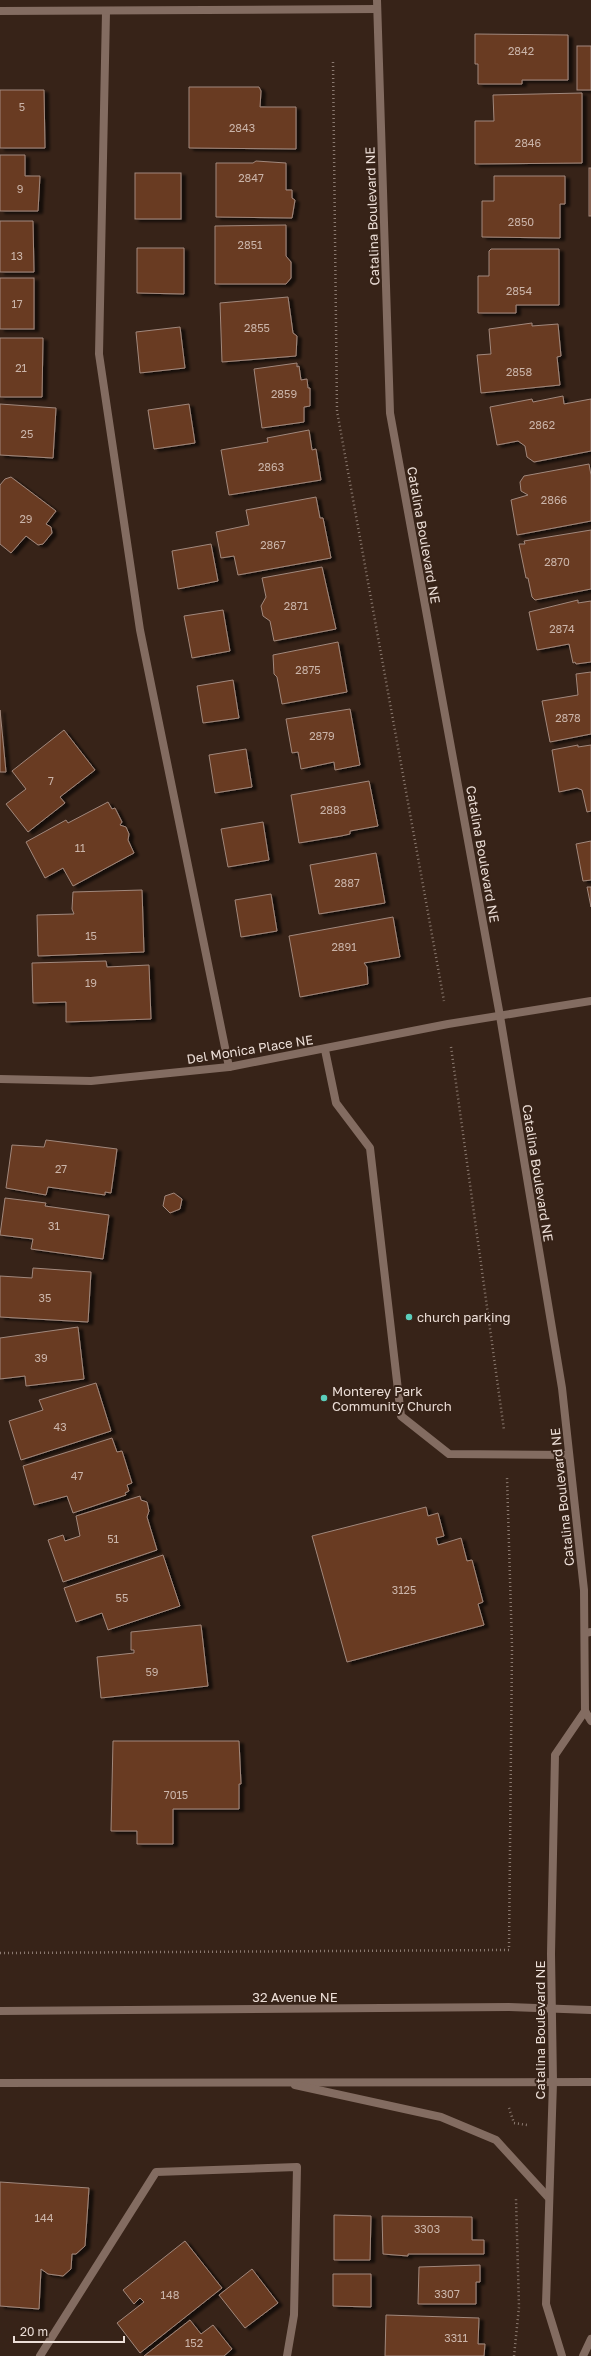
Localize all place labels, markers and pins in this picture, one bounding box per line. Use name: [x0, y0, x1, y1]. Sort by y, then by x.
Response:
place label: church parking: [417, 1309, 510, 1325]
marker: church parking: [404, 1312, 414, 1322]
place label: Monterey Park Community Church: [332, 1383, 452, 1414]
marker: Monterey Park Community Church: [319, 1393, 329, 1403]

